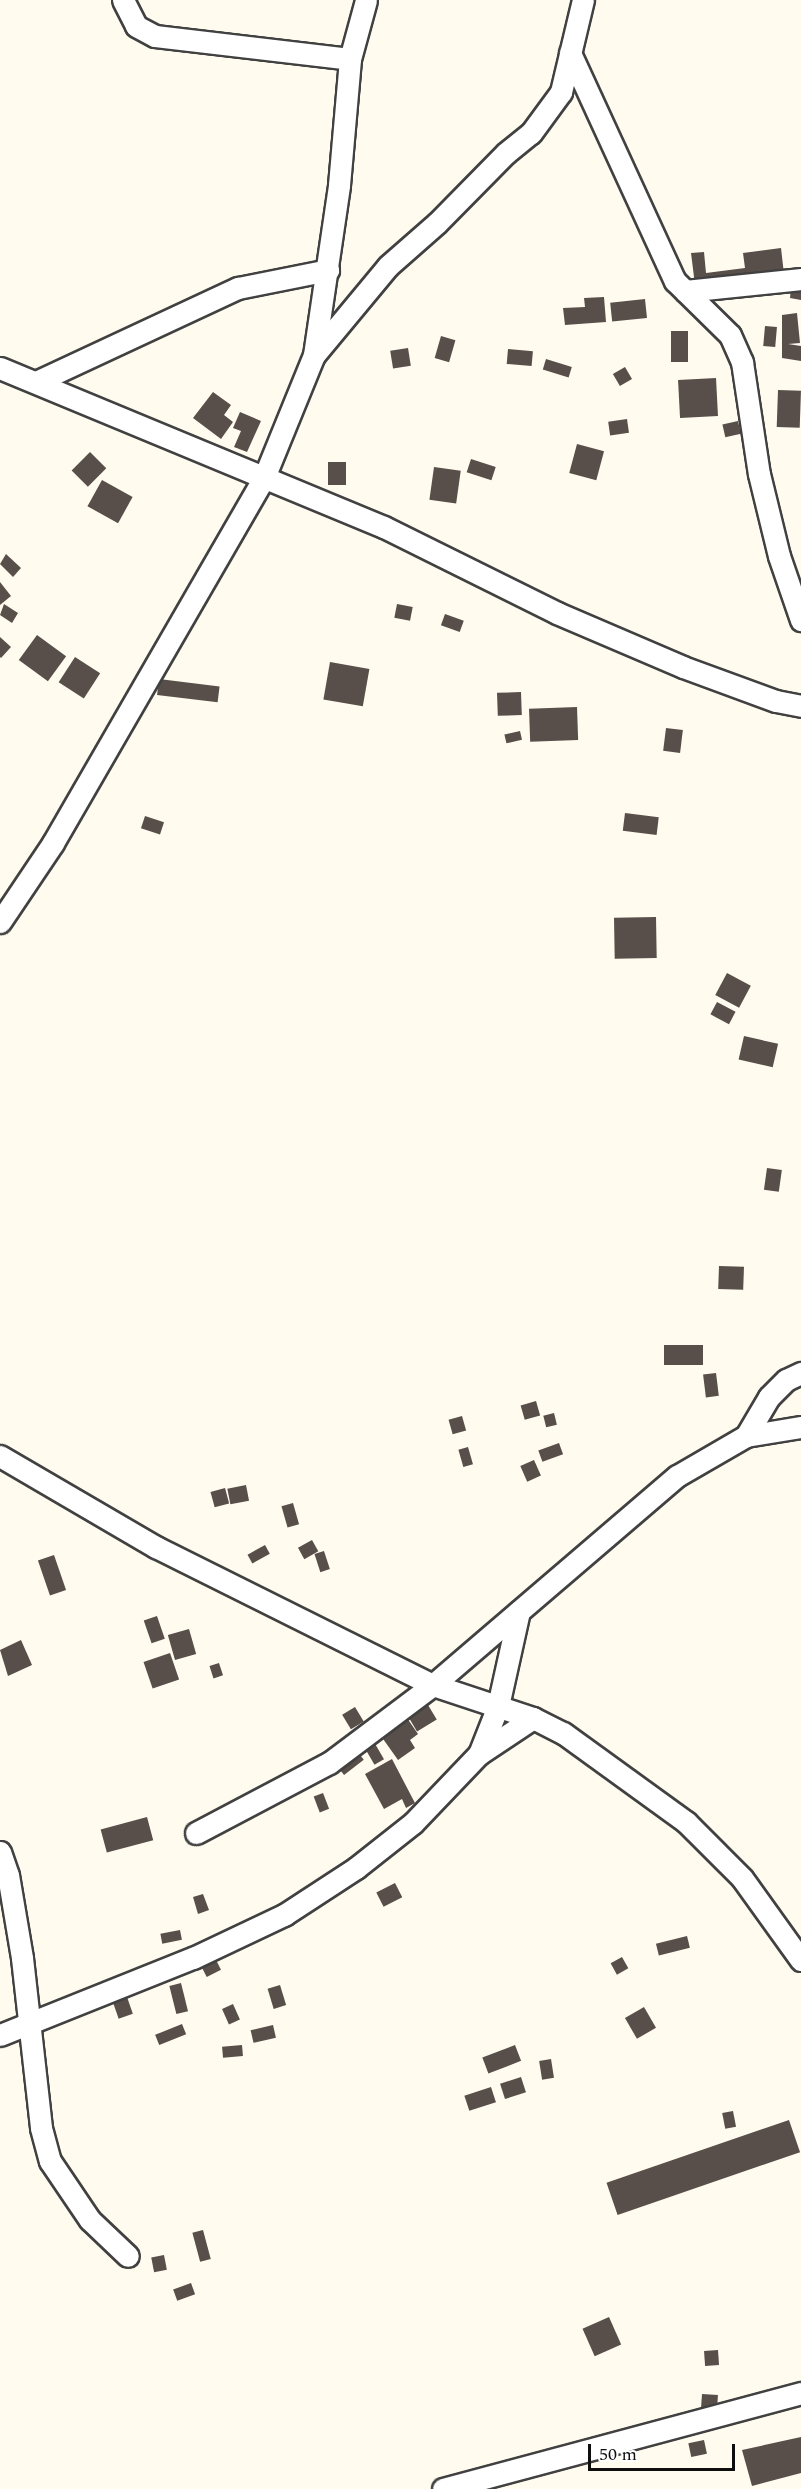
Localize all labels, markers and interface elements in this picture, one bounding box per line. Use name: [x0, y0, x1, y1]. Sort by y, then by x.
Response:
scale bar: [591, 2432, 738, 2470]
text: 50 m: [599, 2441, 637, 2468]

